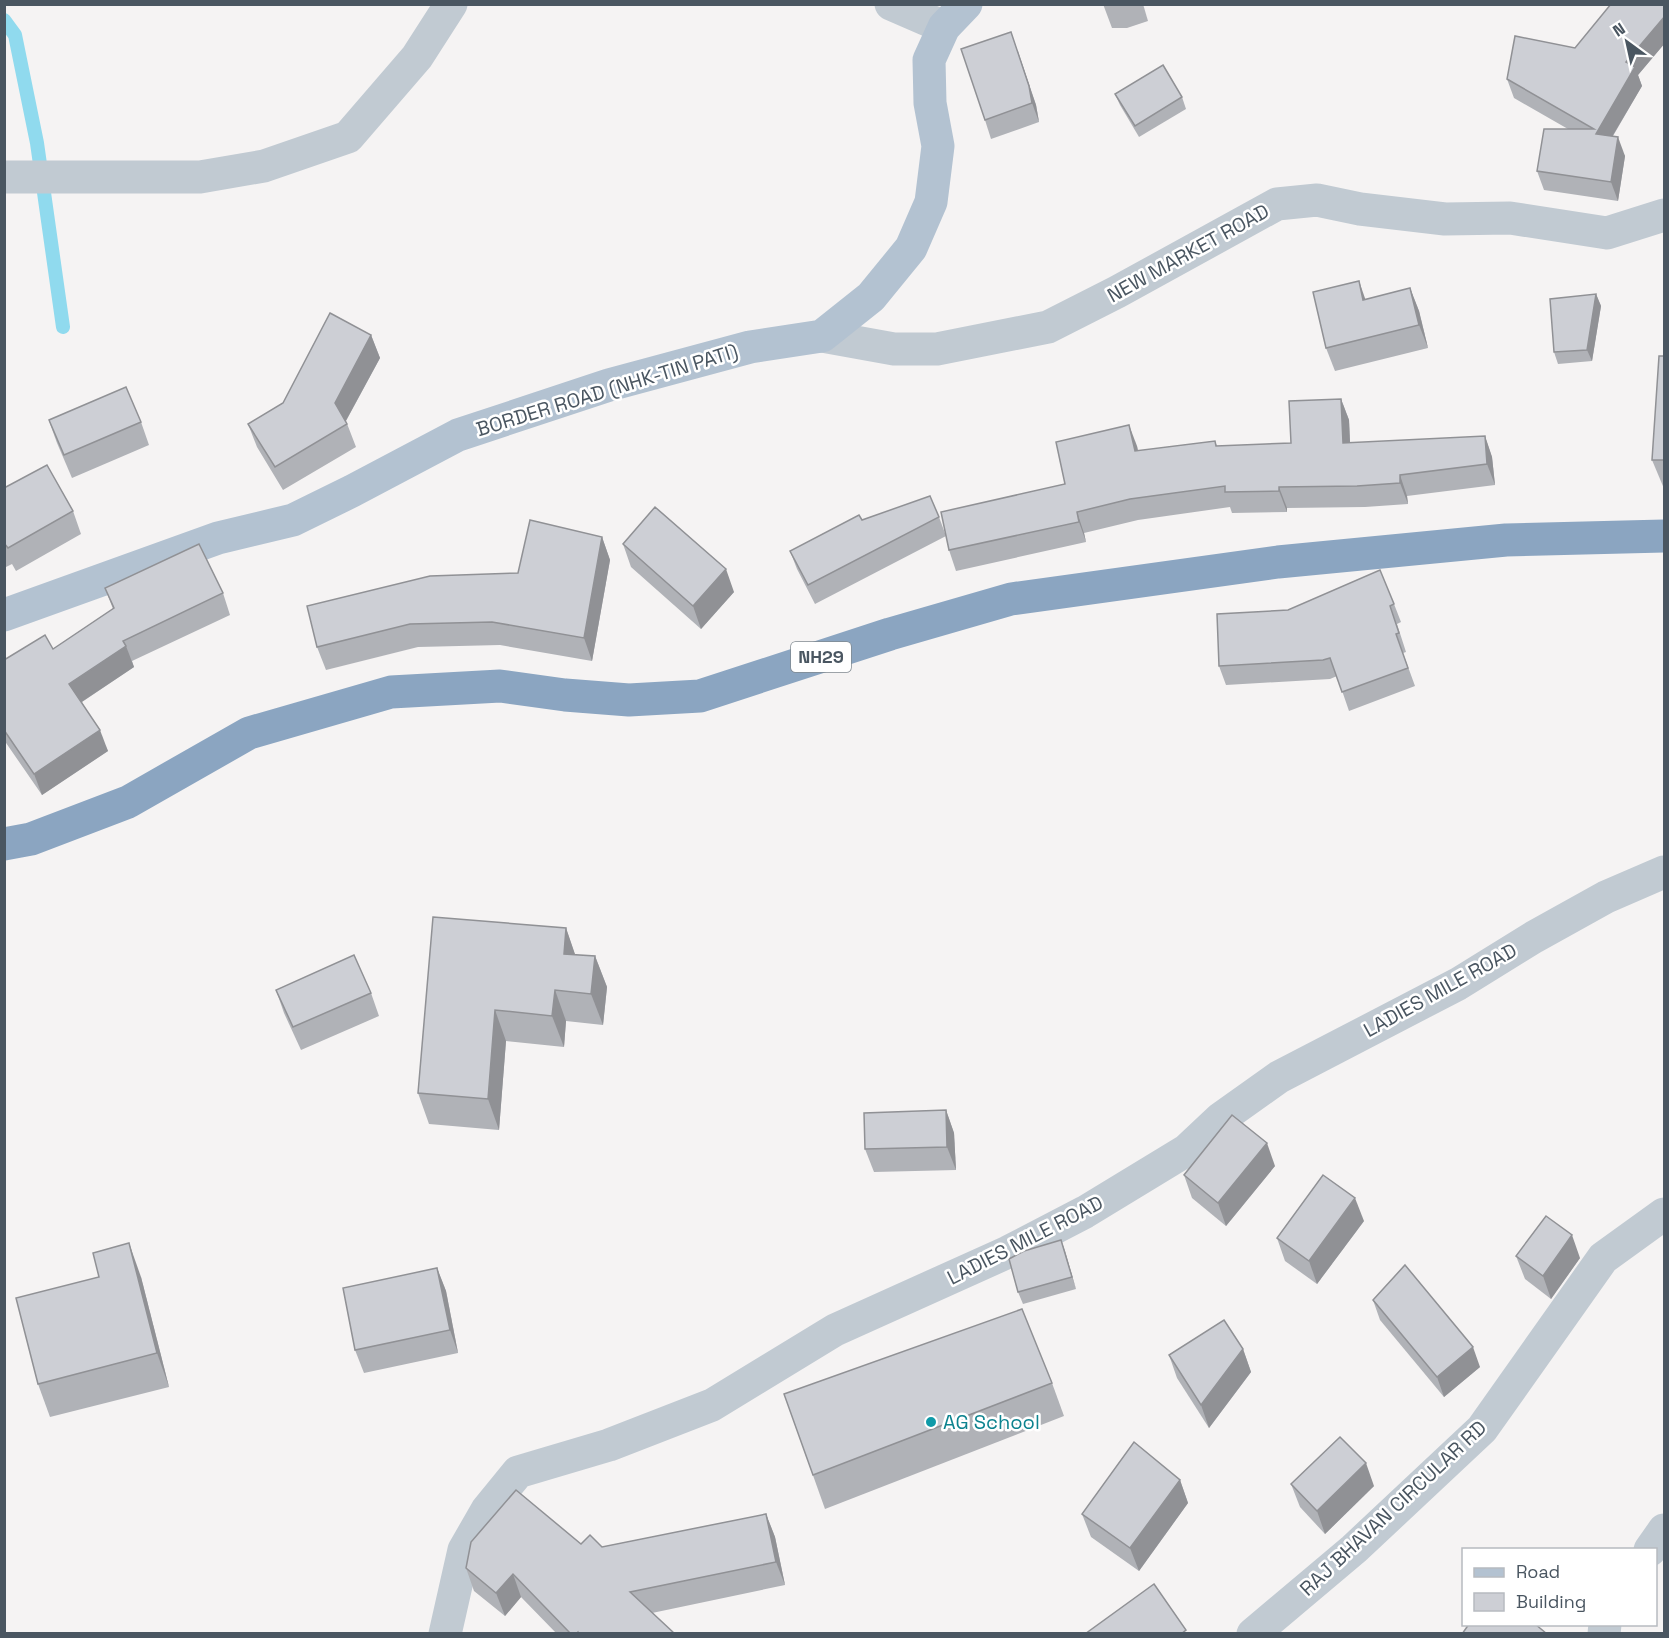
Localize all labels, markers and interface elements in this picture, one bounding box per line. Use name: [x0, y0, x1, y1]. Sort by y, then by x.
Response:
north arrow: [1597, 12, 1657, 72]
text: N: [1609, 18, 1629, 42]
street label: NEW MARKET ROAD: [1103, 198, 1273, 308]
street label: BORDER ROAD (NHK-TIN PATI): [473, 338, 741, 442]
road number: NH29: [791, 642, 851, 672]
street label: LADIES MILE ROAD: [1359, 937, 1521, 1043]
street label: LADIES MILE ROAD: [943, 1189, 1107, 1291]
place label: AG School: [943, 1409, 1040, 1435]
marker: AG School: [924, 1415, 938, 1429]
street label: RAJ BHAVAN CIRCULAR RD: [1294, 1415, 1492, 1601]
legend: [1462, 1548, 1657, 1626]
text: Road: [1516, 1560, 1560, 1583]
text: Building: [1516, 1590, 1586, 1613]

